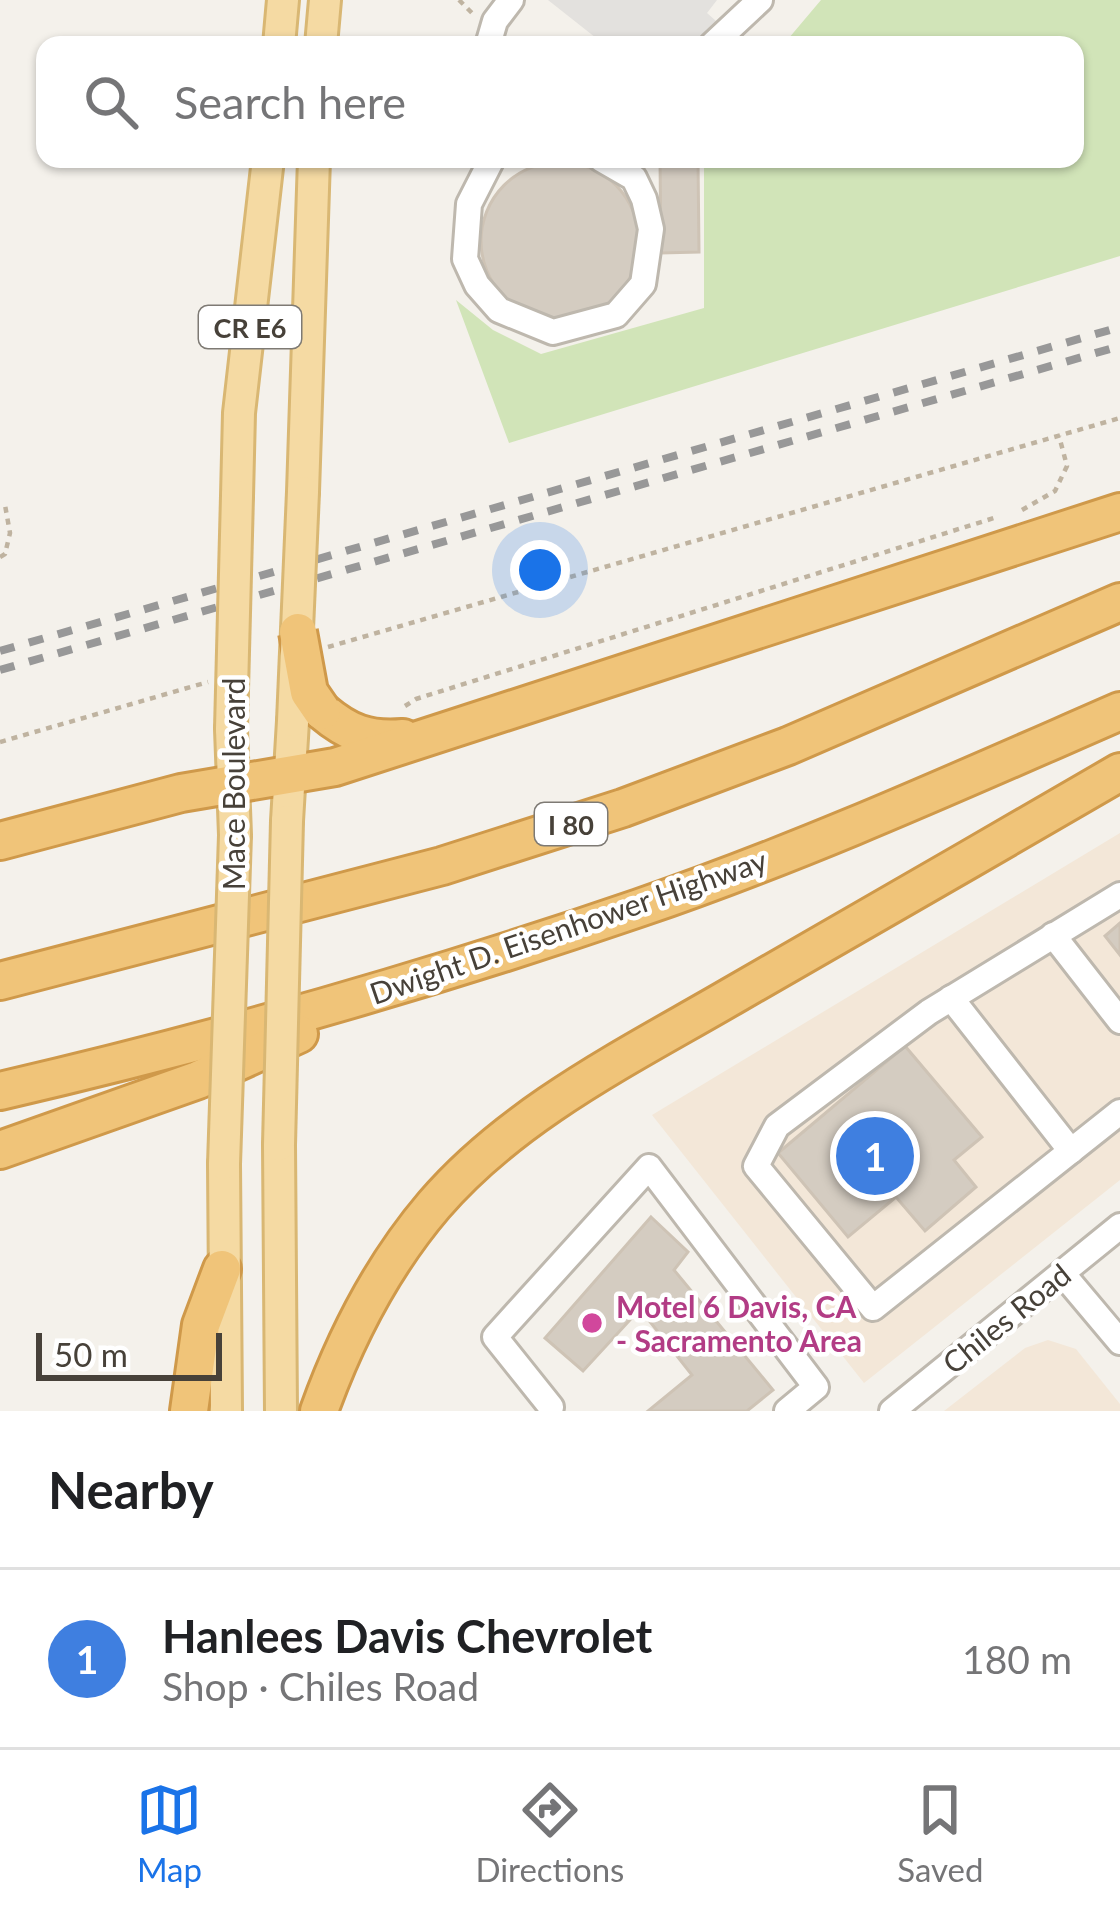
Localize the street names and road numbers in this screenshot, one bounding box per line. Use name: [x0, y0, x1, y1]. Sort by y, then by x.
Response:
road number: CR E6: [199, 306, 301, 348]
street label: Mace Boulevard: [215, 678, 251, 890]
road number: I 80: [535, 803, 607, 845]
street label: Dwight D. Eisenhower Highway: [365, 841, 772, 1011]
street label: Chiles Road: [935, 1256, 1077, 1380]

